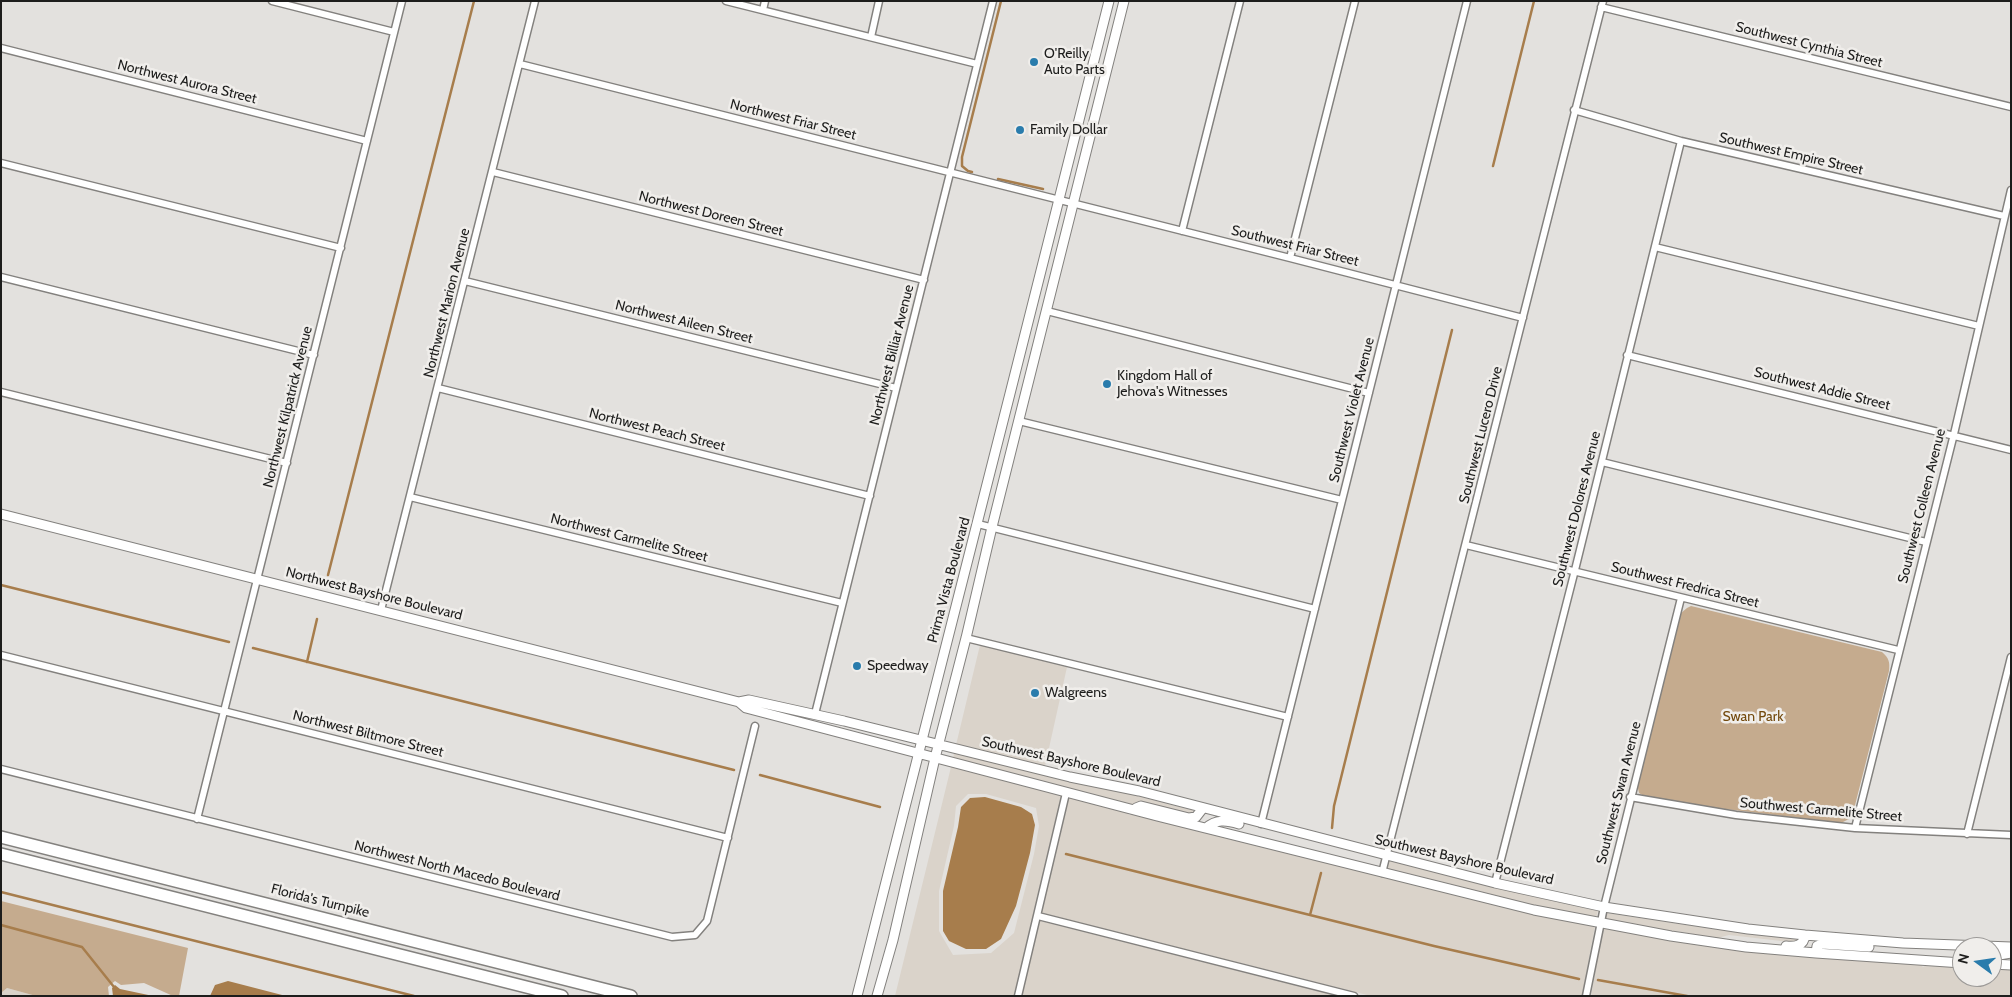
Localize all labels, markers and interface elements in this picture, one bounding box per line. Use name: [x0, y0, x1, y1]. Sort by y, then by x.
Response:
street label: Southwest Cynthia Street: [1734, 19, 1884, 71]
place label: O'Reilly Auto Parts: [1044, 46, 1105, 78]
marker: O'Reilly Auto Parts: [1028, 56, 1040, 68]
street label: Northwest Aurora Street: [116, 57, 258, 107]
street label: Northwest Friar Street: [728, 96, 858, 144]
place label: Family Dollar: [1030, 122, 1107, 138]
marker: Family Dollar: [1014, 124, 1026, 136]
street label: Southwest Empire Street: [1717, 129, 1865, 179]
street label: Northwest Doreen Street: [637, 188, 785, 240]
street label: Southwest Friar Street: [1230, 222, 1360, 270]
street label: Northwest Marion Avenue: [420, 227, 474, 379]
street label: Northwest Billiar Avenue: [866, 283, 918, 427]
street label: Northwest Aileen Street: [614, 297, 754, 347]
street label: Northwest Kilpatrick Avenue: [260, 324, 316, 490]
street label: Southwest Violet Avenue: [1326, 336, 1378, 484]
street label: Southwest Addie Street: [1752, 364, 1892, 414]
street label: Southwest Lucero Drive: [1456, 365, 1506, 505]
place label: Kingdom Hall of Jehova's Witnesses: [1117, 368, 1228, 401]
marker: Kingdom Hall of Jehova's Witnesses: [1101, 378, 1113, 390]
street label: Northwest Peach Street: [587, 405, 727, 455]
street label: Southwest Colleen Avenue: [1895, 427, 1949, 585]
street label: Southwest Dolores Avenue: [1550, 429, 1604, 589]
street label: Northwest Carmelite Street: [549, 510, 709, 566]
street label: Prima Vista Boulevard: [924, 515, 974, 645]
street label: Southwest Fredrica Street: [1609, 558, 1761, 612]
street label: Northwest Bayshore Boulevard: [284, 564, 464, 624]
place label: Speedway: [867, 658, 929, 674]
marker: Speedway: [851, 660, 863, 672]
place label: Walgreens: [1045, 685, 1107, 701]
marker: Walgreens: [1029, 687, 1041, 699]
street label: Northwest Biltmore Street: [291, 707, 445, 761]
park label: Swan Park: [1722, 709, 1784, 725]
street label: Southwest Swan Avenue: [1593, 720, 1645, 866]
street label: Southwest Bayshore Boulevard: [980, 733, 1162, 791]
street label: Southwest Carmelite Street: [1739, 795, 1903, 825]
street label: Southwest Bayshore Boulevard: [1373, 831, 1555, 889]
street label: Northwest North Macedo Boulevard: [352, 837, 562, 905]
street label: Florida's Turnpike: [269, 881, 371, 921]
north arrow: [1952, 937, 2002, 987]
text: N: [1953, 952, 1973, 966]

